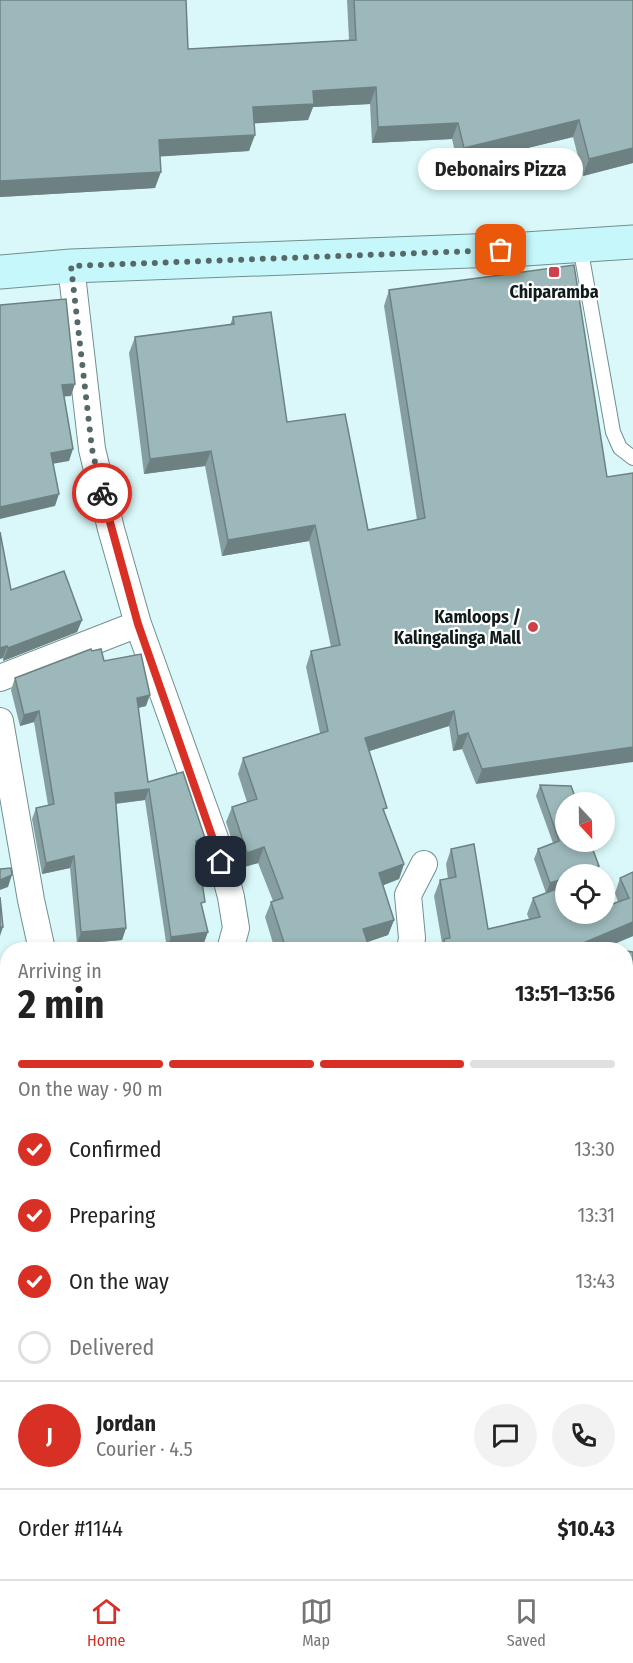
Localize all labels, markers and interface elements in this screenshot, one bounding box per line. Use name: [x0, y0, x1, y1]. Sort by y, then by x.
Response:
callout: Debonairs Pizza: [418, 148, 584, 190]
text: Debonairs Pizza: [435, 157, 566, 181]
pin: [475, 224, 526, 275]
icon: bag: [484, 233, 517, 266]
marker: Chiparamba: [547, 265, 561, 279]
place label: Chiparamba: [509, 281, 599, 303]
courier: [72, 463, 132, 523]
icon: bike: [86, 477, 119, 510]
place label: Kamloops / Kalingalinga Mall: [394, 606, 521, 649]
marker: Kamloops / Kalingalinga Mall: [526, 620, 540, 634]
north arrow: [555, 792, 615, 852]
map controls: [555, 792, 615, 924]
pin: [195, 836, 246, 887]
icon: home: [204, 845, 237, 878]
button: locate: [555, 864, 615, 924]
text: Arriving in: [18, 959, 102, 983]
text: 13:51–13:56: [515, 980, 615, 1007]
text: 2 min: [18, 982, 104, 1028]
text: On the way · 90 m: [18, 1077, 163, 1101]
icon: check: [18, 1133, 51, 1166]
text: Confirmed: [69, 1136, 162, 1163]
text: 13:30: [574, 1137, 615, 1161]
icon: check: [18, 1199, 51, 1232]
text: Preparing: [69, 1202, 155, 1229]
text: 13:31: [577, 1203, 615, 1227]
icon: check: [18, 1265, 51, 1298]
text: On the way: [69, 1268, 169, 1295]
text: 13:43: [576, 1269, 615, 1293]
text: Delivered: [69, 1334, 154, 1361]
button: chat: [474, 1404, 537, 1467]
button: phone: [552, 1404, 615, 1467]
text: Jordan: [96, 1410, 156, 1437]
text: J: [46, 1422, 53, 1449]
text: Courier · 4.5: [96, 1437, 193, 1461]
text: Order #1144: [18, 1515, 123, 1542]
text: $10.43: [557, 1515, 615, 1542]
tab: Home: [87, 1595, 125, 1650]
tab: Map: [300, 1595, 333, 1650]
tab: Saved: [507, 1595, 546, 1650]

